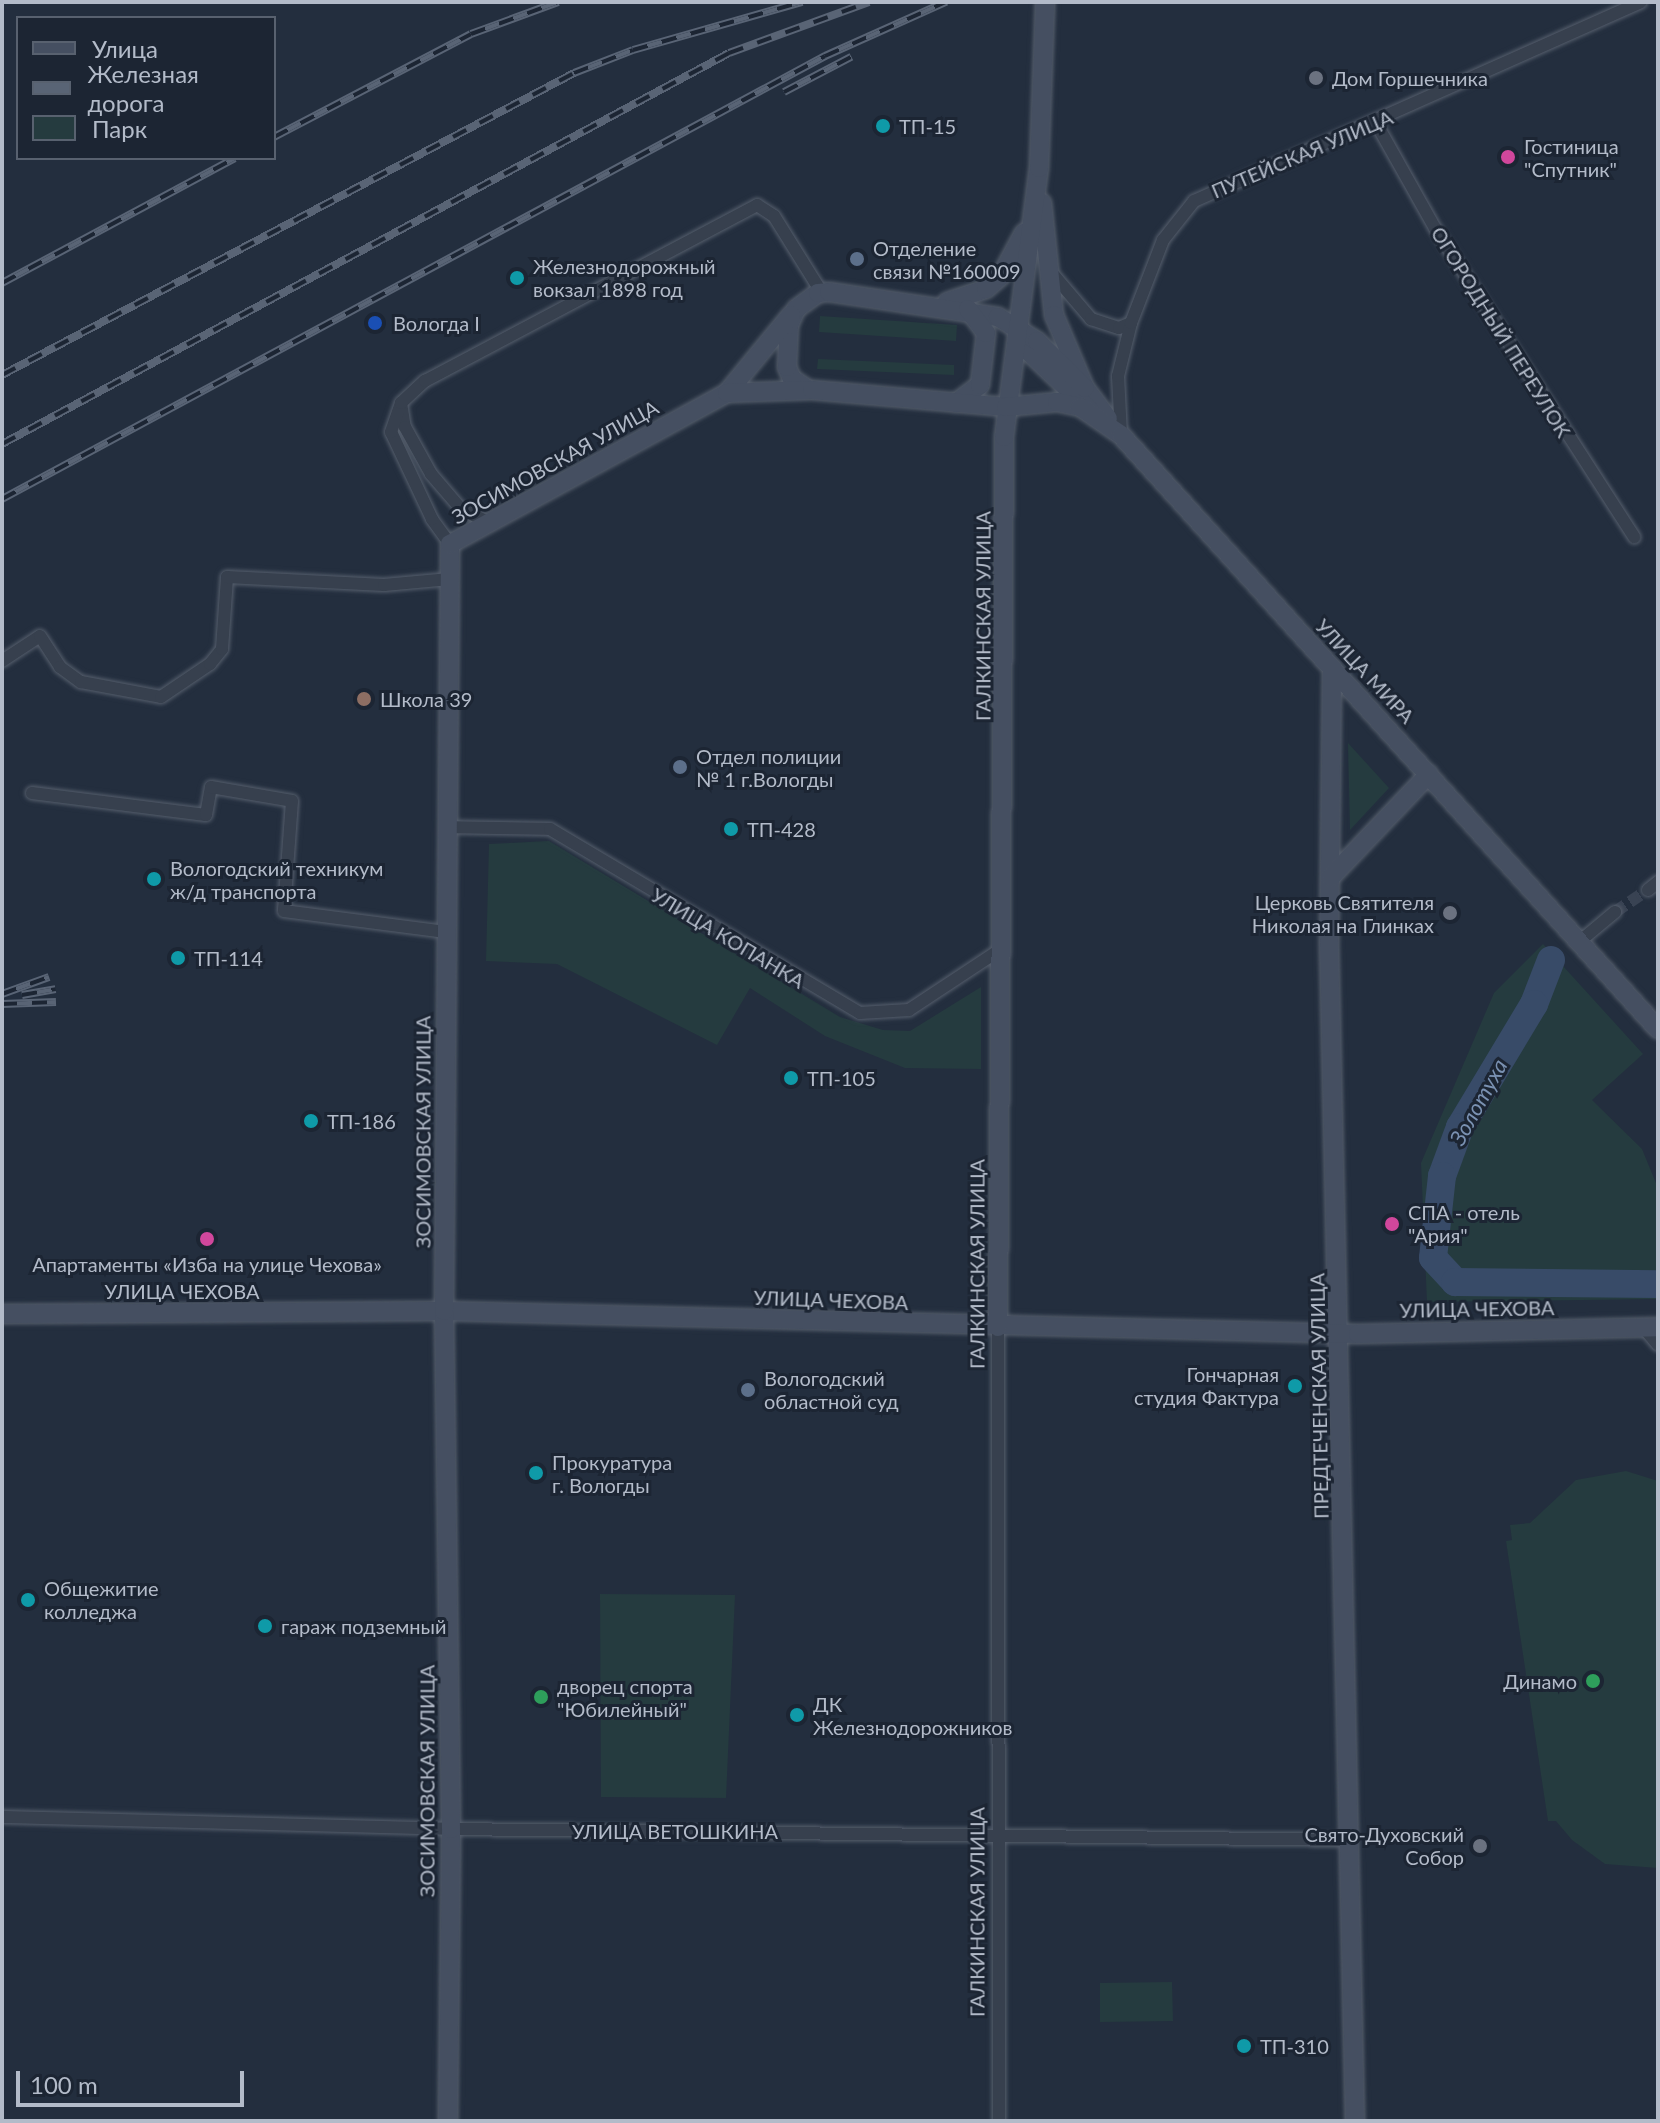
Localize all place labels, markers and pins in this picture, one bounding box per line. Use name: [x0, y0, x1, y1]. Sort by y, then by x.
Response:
place label: Дом Горшечника: [1332, 66, 1488, 90]
marker: Дом Горшечника: [1307, 69, 1325, 87]
place label: ТП-15: [899, 114, 956, 138]
marker: ТП-15: [874, 117, 892, 135]
place label: Гостиница "Спутник": [1524, 134, 1619, 181]
marker: Гостиница "Спутник": [1499, 148, 1517, 166]
place label: Отделение связи №160009: [873, 236, 1021, 283]
marker: Отделение связи №160009: [848, 250, 866, 268]
place label: Железнодорожный вокзал 1898 год: [533, 254, 716, 301]
marker: Железнодорожный вокзал 1898 год: [508, 269, 526, 287]
place label: Вологда I: [393, 311, 480, 335]
marker: Вологда I: [364, 312, 386, 334]
place label: Школа 39: [380, 687, 472, 711]
marker: Школа 39: [355, 690, 373, 708]
place label: Отдел полиции № 1 г.Вологды: [696, 744, 841, 791]
marker: Отдел полиции № 1 г.Вологды: [671, 758, 689, 776]
place label: ТП-428: [747, 817, 816, 841]
marker: ТП-428: [722, 820, 740, 838]
place label: Вологодский техникум ж/д транспорта: [170, 856, 383, 903]
marker: Вологодский техникум ж/д транспорта: [145, 870, 163, 888]
place label: Церковь Святителя Николая на Глинках: [1252, 890, 1434, 937]
marker: Церковь Святителя Николая на Глинках: [1441, 904, 1459, 922]
place label: ТП-114: [194, 946, 263, 970]
marker: ТП-114: [169, 949, 187, 967]
place label: ТП-105: [807, 1066, 876, 1090]
marker: ТП-105: [782, 1069, 800, 1087]
place label: ТП-186: [327, 1109, 396, 1133]
marker: ТП-186: [302, 1112, 320, 1130]
place label: СПА - отель "Ария": [1408, 1200, 1520, 1247]
marker: СПА - отель "Ария": [1383, 1215, 1401, 1233]
marker: Апартаменты «Изба на улице Чехова»: [198, 1230, 216, 1248]
place label: Апартаменты «Изба на улице Чехова»: [32, 1252, 382, 1276]
place label: Гончарная студия Фактура: [1134, 1362, 1279, 1409]
place label: Вологодский областной суд: [764, 1366, 899, 1413]
marker: Гончарная студия Фактура: [1286, 1377, 1304, 1395]
marker: Вологодский областной суд: [739, 1381, 757, 1399]
place label: Прокуратура г. Вологды: [552, 1450, 672, 1497]
marker: Прокуратура г. Вологды: [527, 1464, 545, 1482]
place label: Общежитие колледжа: [44, 1576, 159, 1623]
marker: Общежитие колледжа: [19, 1591, 37, 1609]
place label: гараж подземный: [281, 1614, 447, 1638]
marker: гараж подземный: [256, 1617, 274, 1635]
place label: Динамо: [1503, 1669, 1577, 1693]
marker: Динамо: [1584, 1672, 1602, 1690]
place label: дворец спорта "Юбилейный": [557, 1674, 693, 1721]
marker: дворец спорта "Юбилейный": [532, 1688, 550, 1706]
place label: ДК Железнодорожников: [813, 1692, 1012, 1739]
marker: ДК Железнодорожников: [788, 1706, 806, 1724]
place label: Свято-Духовский Собор: [1304, 1822, 1464, 1869]
marker: Свято-Духовский Собор: [1471, 1837, 1489, 1855]
place label: ТП-310: [1260, 2034, 1329, 2058]
marker: ТП-310: [1235, 2037, 1253, 2055]

